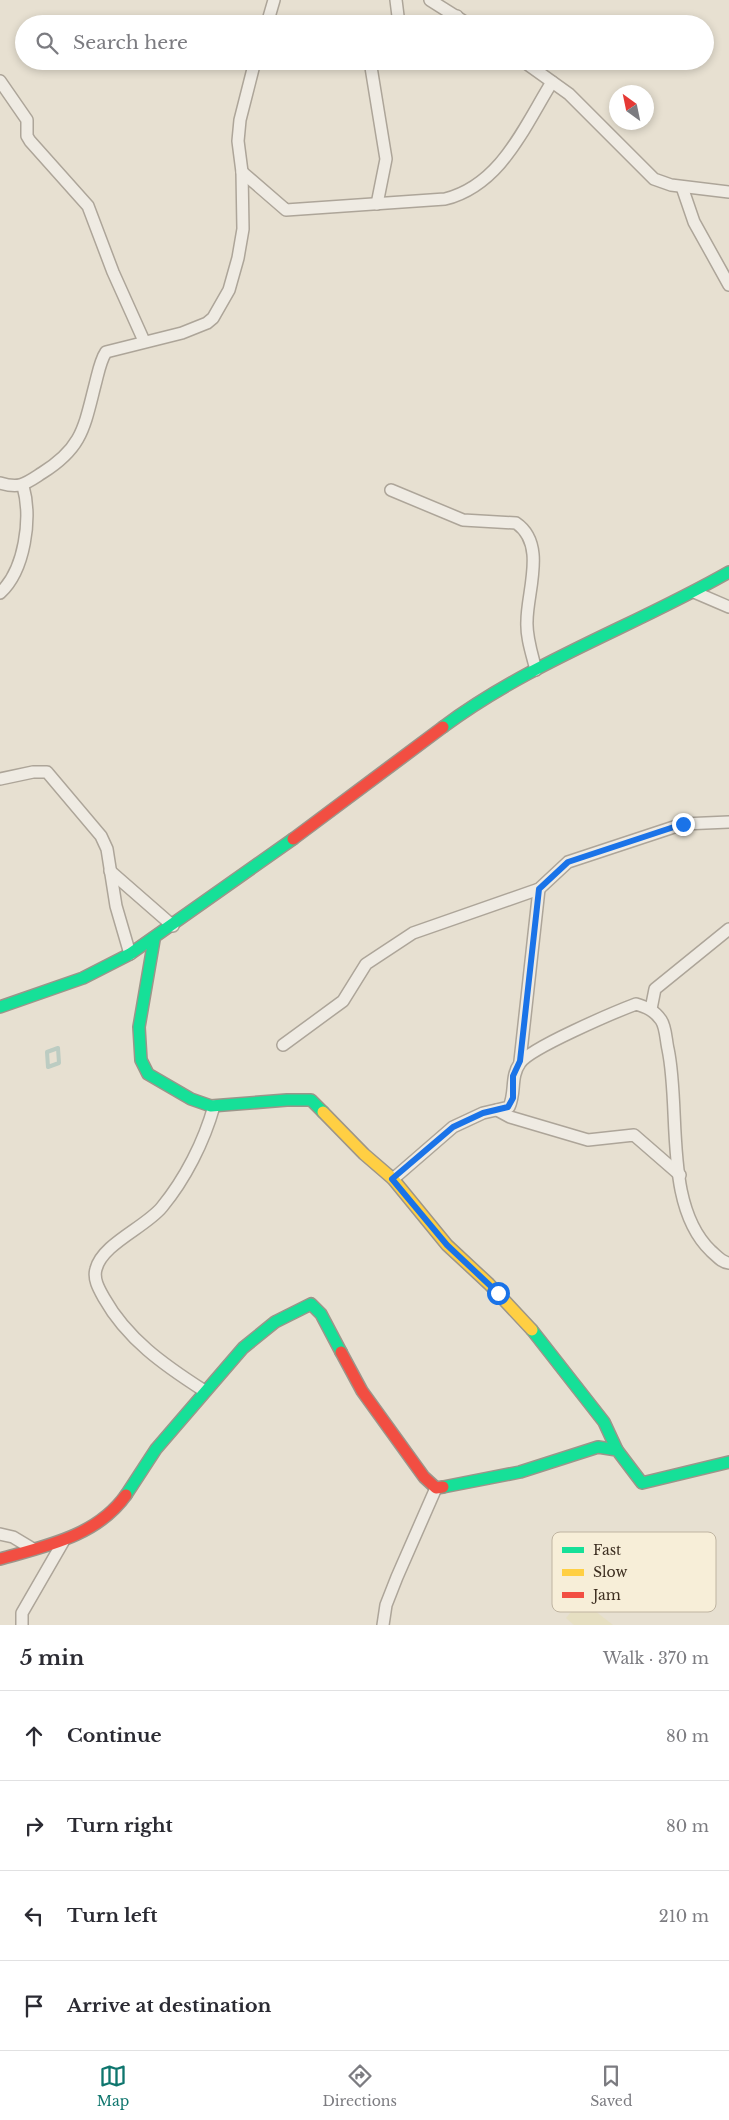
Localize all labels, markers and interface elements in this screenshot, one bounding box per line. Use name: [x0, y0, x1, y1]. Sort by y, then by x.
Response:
search box: [15, 15, 714, 70]
icon: search: [33, 29, 61, 57]
text: Search here: [73, 31, 188, 54]
north arrow: [609, 85, 654, 130]
route end: [672, 813, 695, 836]
route start: [487, 1282, 510, 1305]
legend: [552, 1532, 716, 1612]
text: Fast: [593, 1541, 622, 1559]
text: Slow: [593, 1563, 627, 1581]
text: Jam: [591, 1586, 621, 1604]
text: 5 min: [20, 1645, 84, 1671]
text: Walk · 370 m: [603, 1648, 709, 1668]
icon: ahead: [20, 1722, 48, 1750]
text: Continue: [67, 1724, 162, 1747]
text: 80 m: [666, 1726, 709, 1746]
icon: right: [20, 1812, 48, 1840]
text: Turn right: [67, 1814, 173, 1837]
text: 80 m: [666, 1816, 709, 1836]
icon: left: [20, 1902, 48, 1930]
text: Turn left: [67, 1904, 158, 1927]
text: 210 m: [659, 1906, 709, 1926]
icon: arrive: [20, 1992, 48, 2020]
text: Arrive at destination: [67, 1994, 271, 2017]
tab: Map: [97, 2062, 129, 2110]
tab: Directions: [322, 2062, 397, 2110]
tab: Saved: [590, 2062, 632, 2110]

